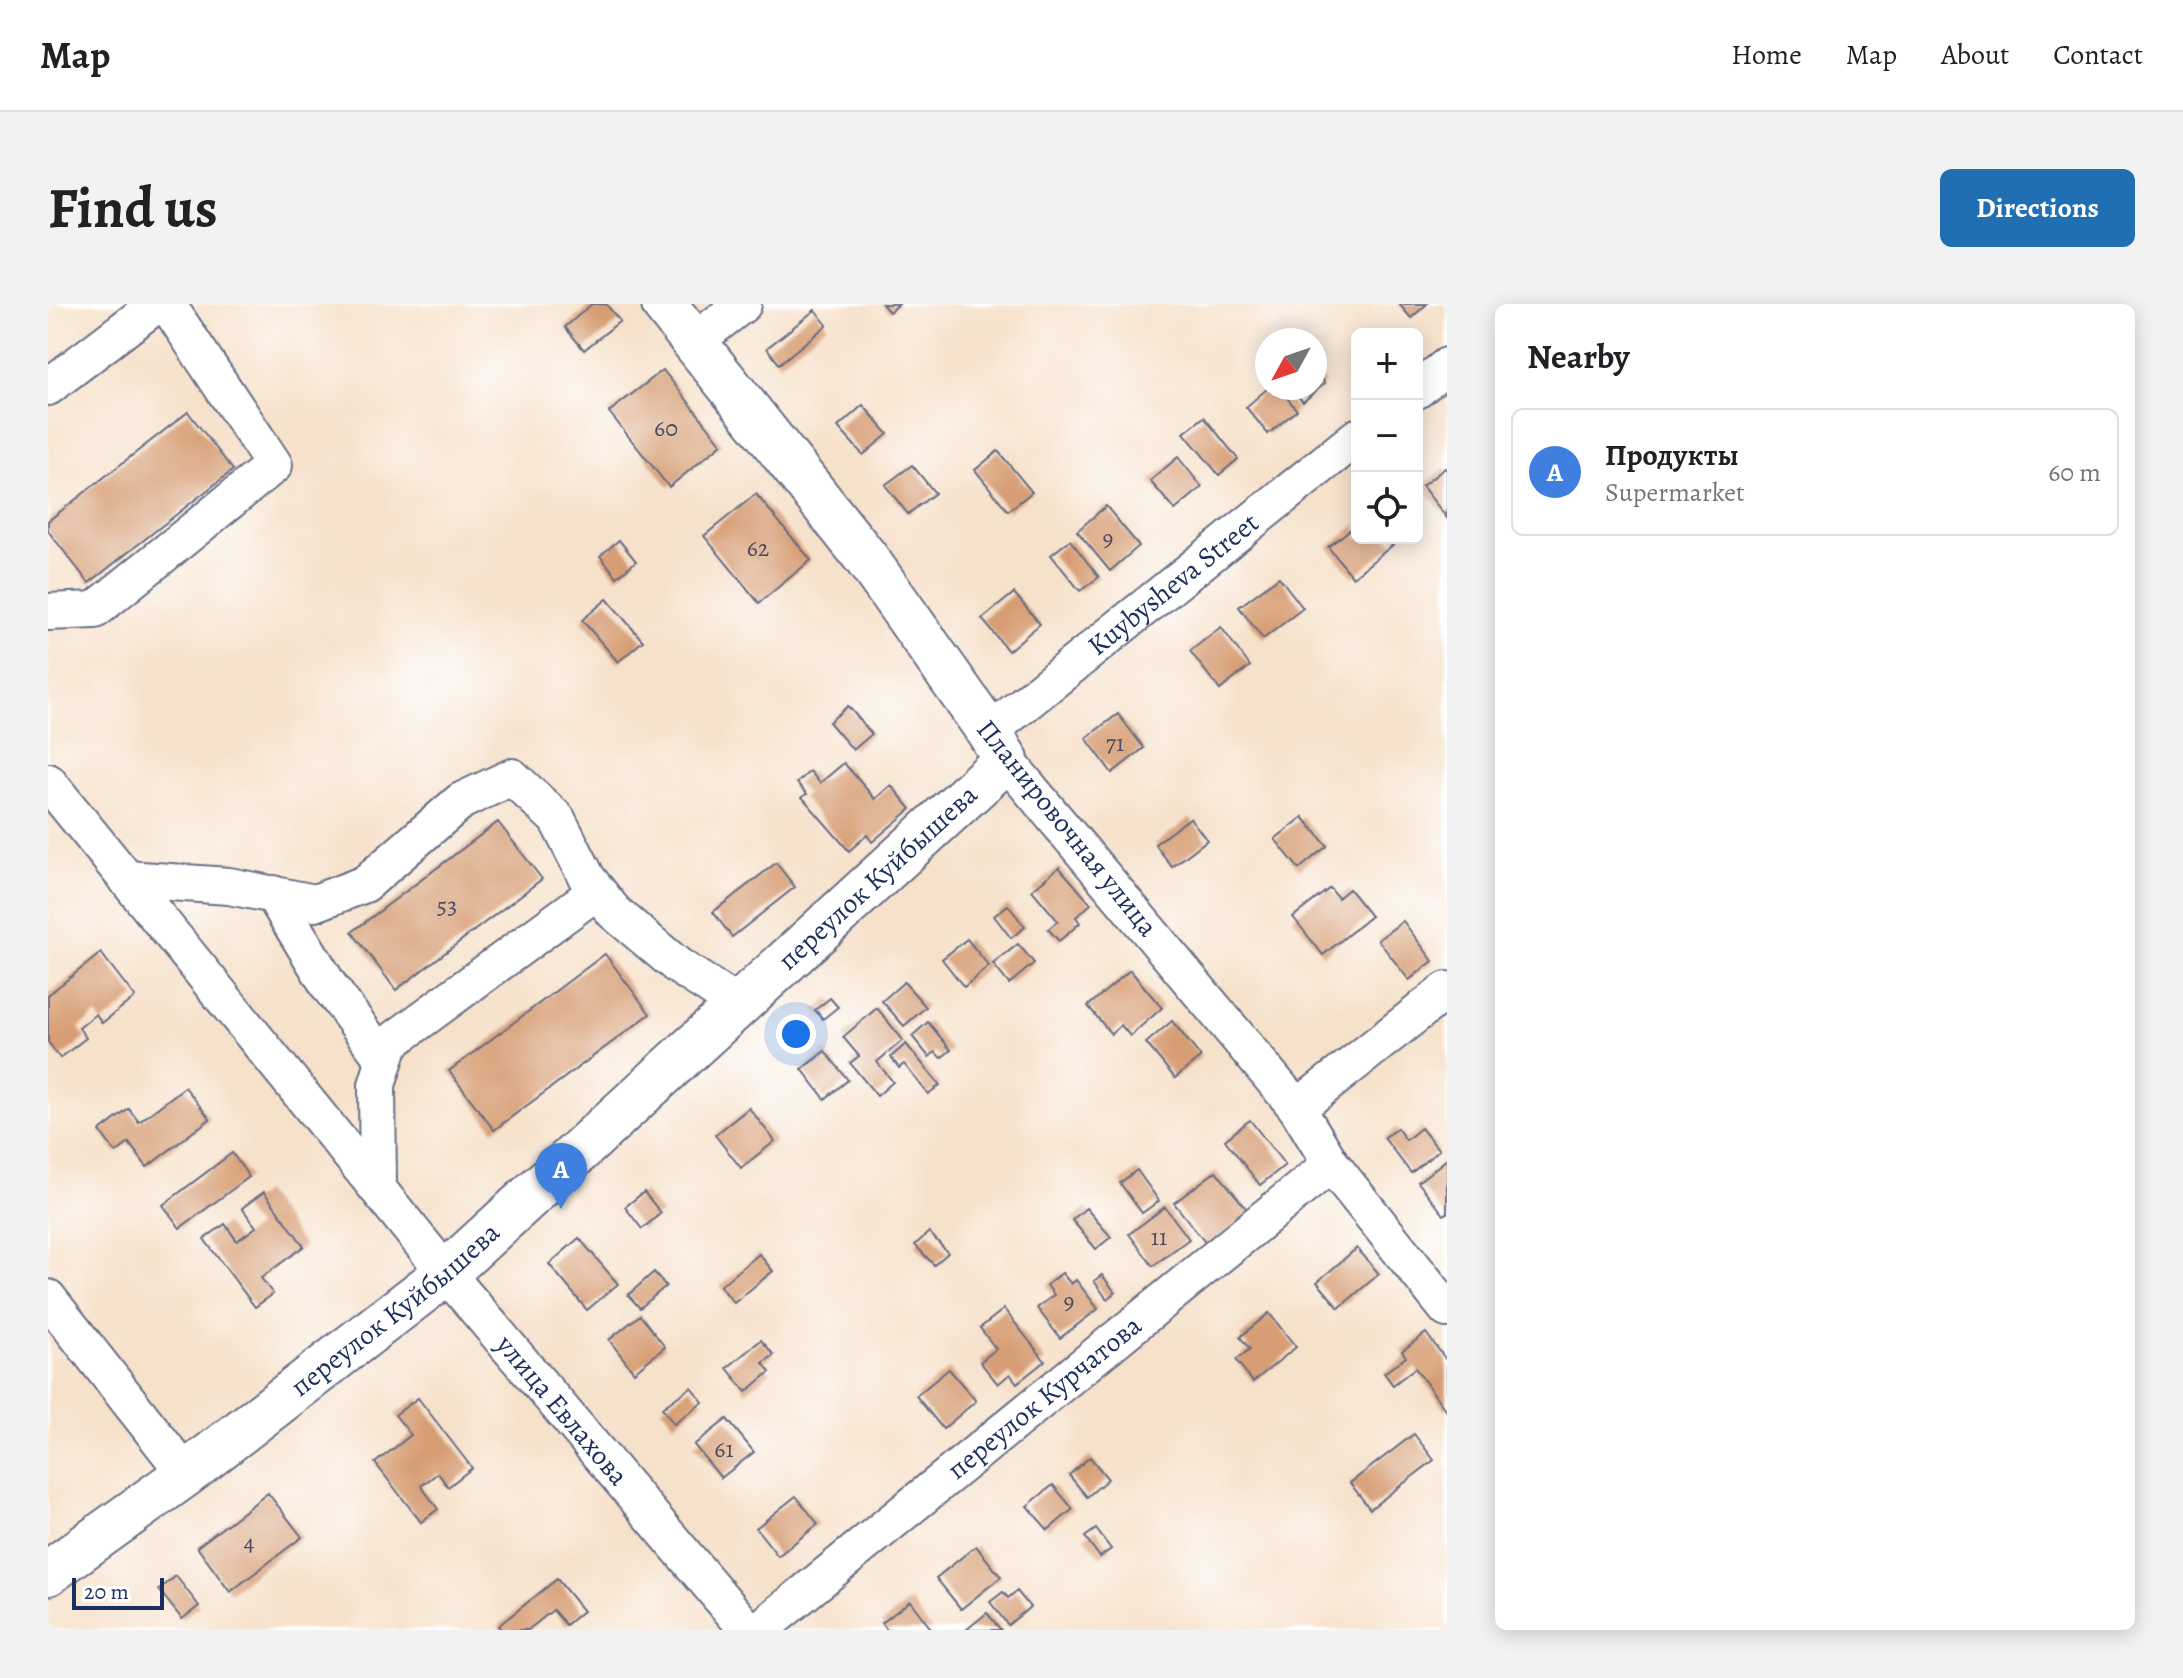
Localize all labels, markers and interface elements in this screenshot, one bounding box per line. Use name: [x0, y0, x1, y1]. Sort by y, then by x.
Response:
text: Map: [40, 29, 110, 81]
text: Home: [1731, 36, 1802, 74]
text: Map: [1846, 36, 1897, 74]
text: About: [1941, 36, 2009, 74]
text: Contact: [2053, 36, 2143, 74]
button: Directions: [1940, 169, 2135, 247]
text: Find us: [48, 170, 218, 246]
north arrow: [1255, 328, 1327, 400]
map controls: [1351, 328, 1423, 544]
button: +: [1351, 328, 1423, 400]
text: Nearby: [1527, 333, 1630, 380]
button: −: [1351, 400, 1423, 472]
house number: 60: [654, 412, 678, 444]
text: Продукты: [1605, 435, 1739, 475]
text: A: [1547, 455, 1563, 490]
text: 60 m: [2048, 455, 2101, 490]
button: locate: [1351, 472, 1423, 544]
text: Supermarket: [1605, 475, 1745, 510]
street label: Kuybysheva Street: [1080, 504, 1267, 665]
house number: 9: [1103, 522, 1113, 554]
house number: 62: [747, 532, 769, 564]
street label: Планировочная улица: [968, 712, 1166, 945]
house number: 71: [1106, 727, 1124, 759]
street label: переулок Куйбышева: [770, 776, 986, 979]
house number: 53: [437, 890, 457, 922]
your location: [776, 1014, 816, 1054]
pin: A: [535, 1143, 587, 1209]
street label: переулок Куйбышева: [283, 1214, 508, 1405]
house number: 11: [1151, 1221, 1167, 1253]
house number: 9: [1064, 1285, 1074, 1317]
street label: переулок Курчатова: [939, 1307, 1150, 1488]
street label: улица Евлахова: [487, 1326, 637, 1494]
house number: 61: [714, 1433, 734, 1465]
house number: 4: [244, 1526, 255, 1558]
scale bar: [72, 1574, 164, 1610]
text: 20 m: [84, 1577, 129, 1607]

